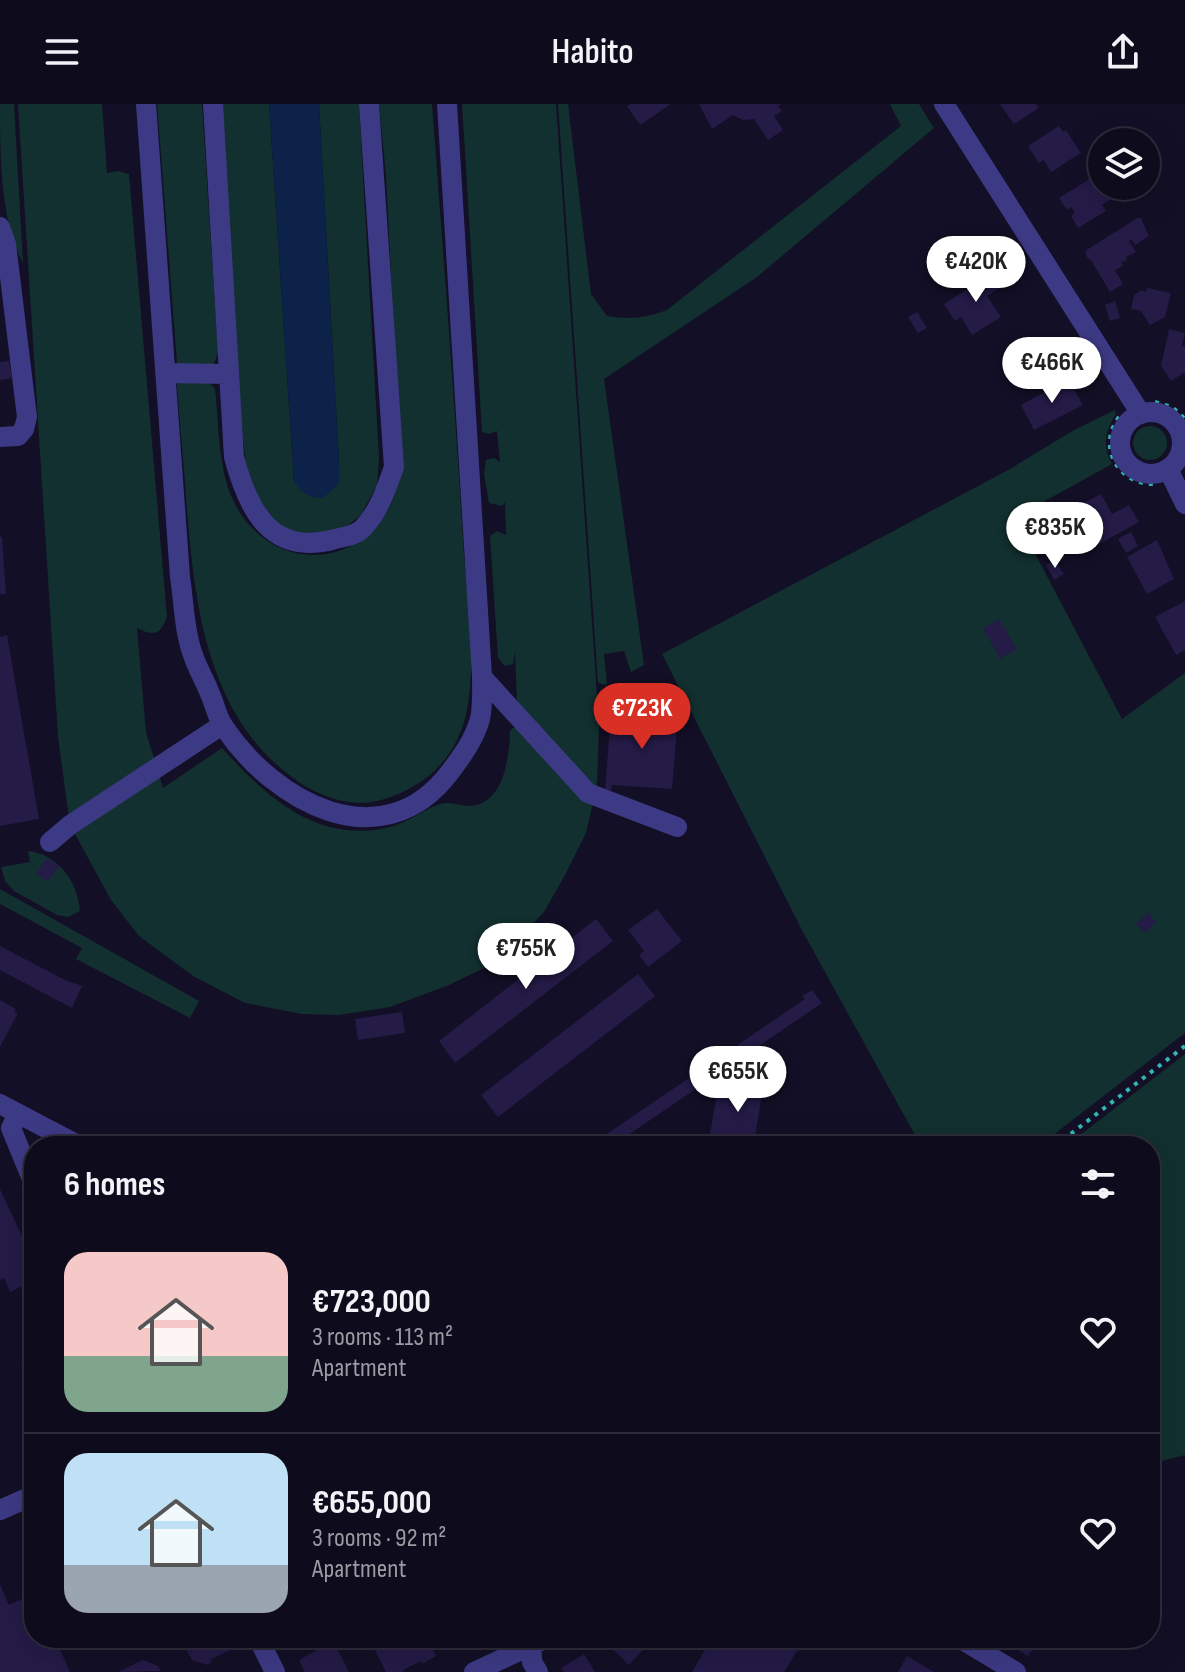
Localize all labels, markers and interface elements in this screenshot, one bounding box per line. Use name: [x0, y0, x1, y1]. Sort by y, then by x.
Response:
icon: menu: [40, 30, 84, 74]
icon: share: [1101, 30, 1145, 74]
text: Habito: [551, 31, 634, 74]
map controls: [1088, 128, 1160, 200]
button: layers: [1088, 128, 1160, 200]
pin: €420K: [920, 236, 1032, 304]
text: €420K: [945, 246, 1007, 277]
pin: €466K: [996, 337, 1108, 405]
text: €466K: [1020, 347, 1084, 378]
pin: €835K: [999, 502, 1111, 570]
text: €835K: [1024, 512, 1086, 543]
pin: €723K: [586, 683, 698, 751]
text: €723K: [612, 693, 672, 724]
pin: €755K: [470, 923, 582, 991]
text: €755K: [496, 933, 556, 964]
pin: €655K: [682, 1046, 794, 1114]
text: €655K: [707, 1056, 769, 1087]
icon: filters: [1076, 1162, 1120, 1206]
text: 6 homes: [64, 1164, 165, 1205]
text: €723,000: [312, 1281, 431, 1322]
icon: home: [128, 1284, 224, 1380]
icon: heart: [1076, 1310, 1120, 1354]
text: 3 rooms · 113 m²: [312, 1322, 453, 1353]
text: Apartment: [312, 1353, 406, 1384]
text: €655,000: [312, 1482, 431, 1523]
icon: home: [128, 1485, 224, 1581]
icon: heart: [1076, 1511, 1120, 1555]
text: 3 rooms · 92 m²: [312, 1523, 446, 1554]
text: Apartment: [312, 1554, 406, 1585]

